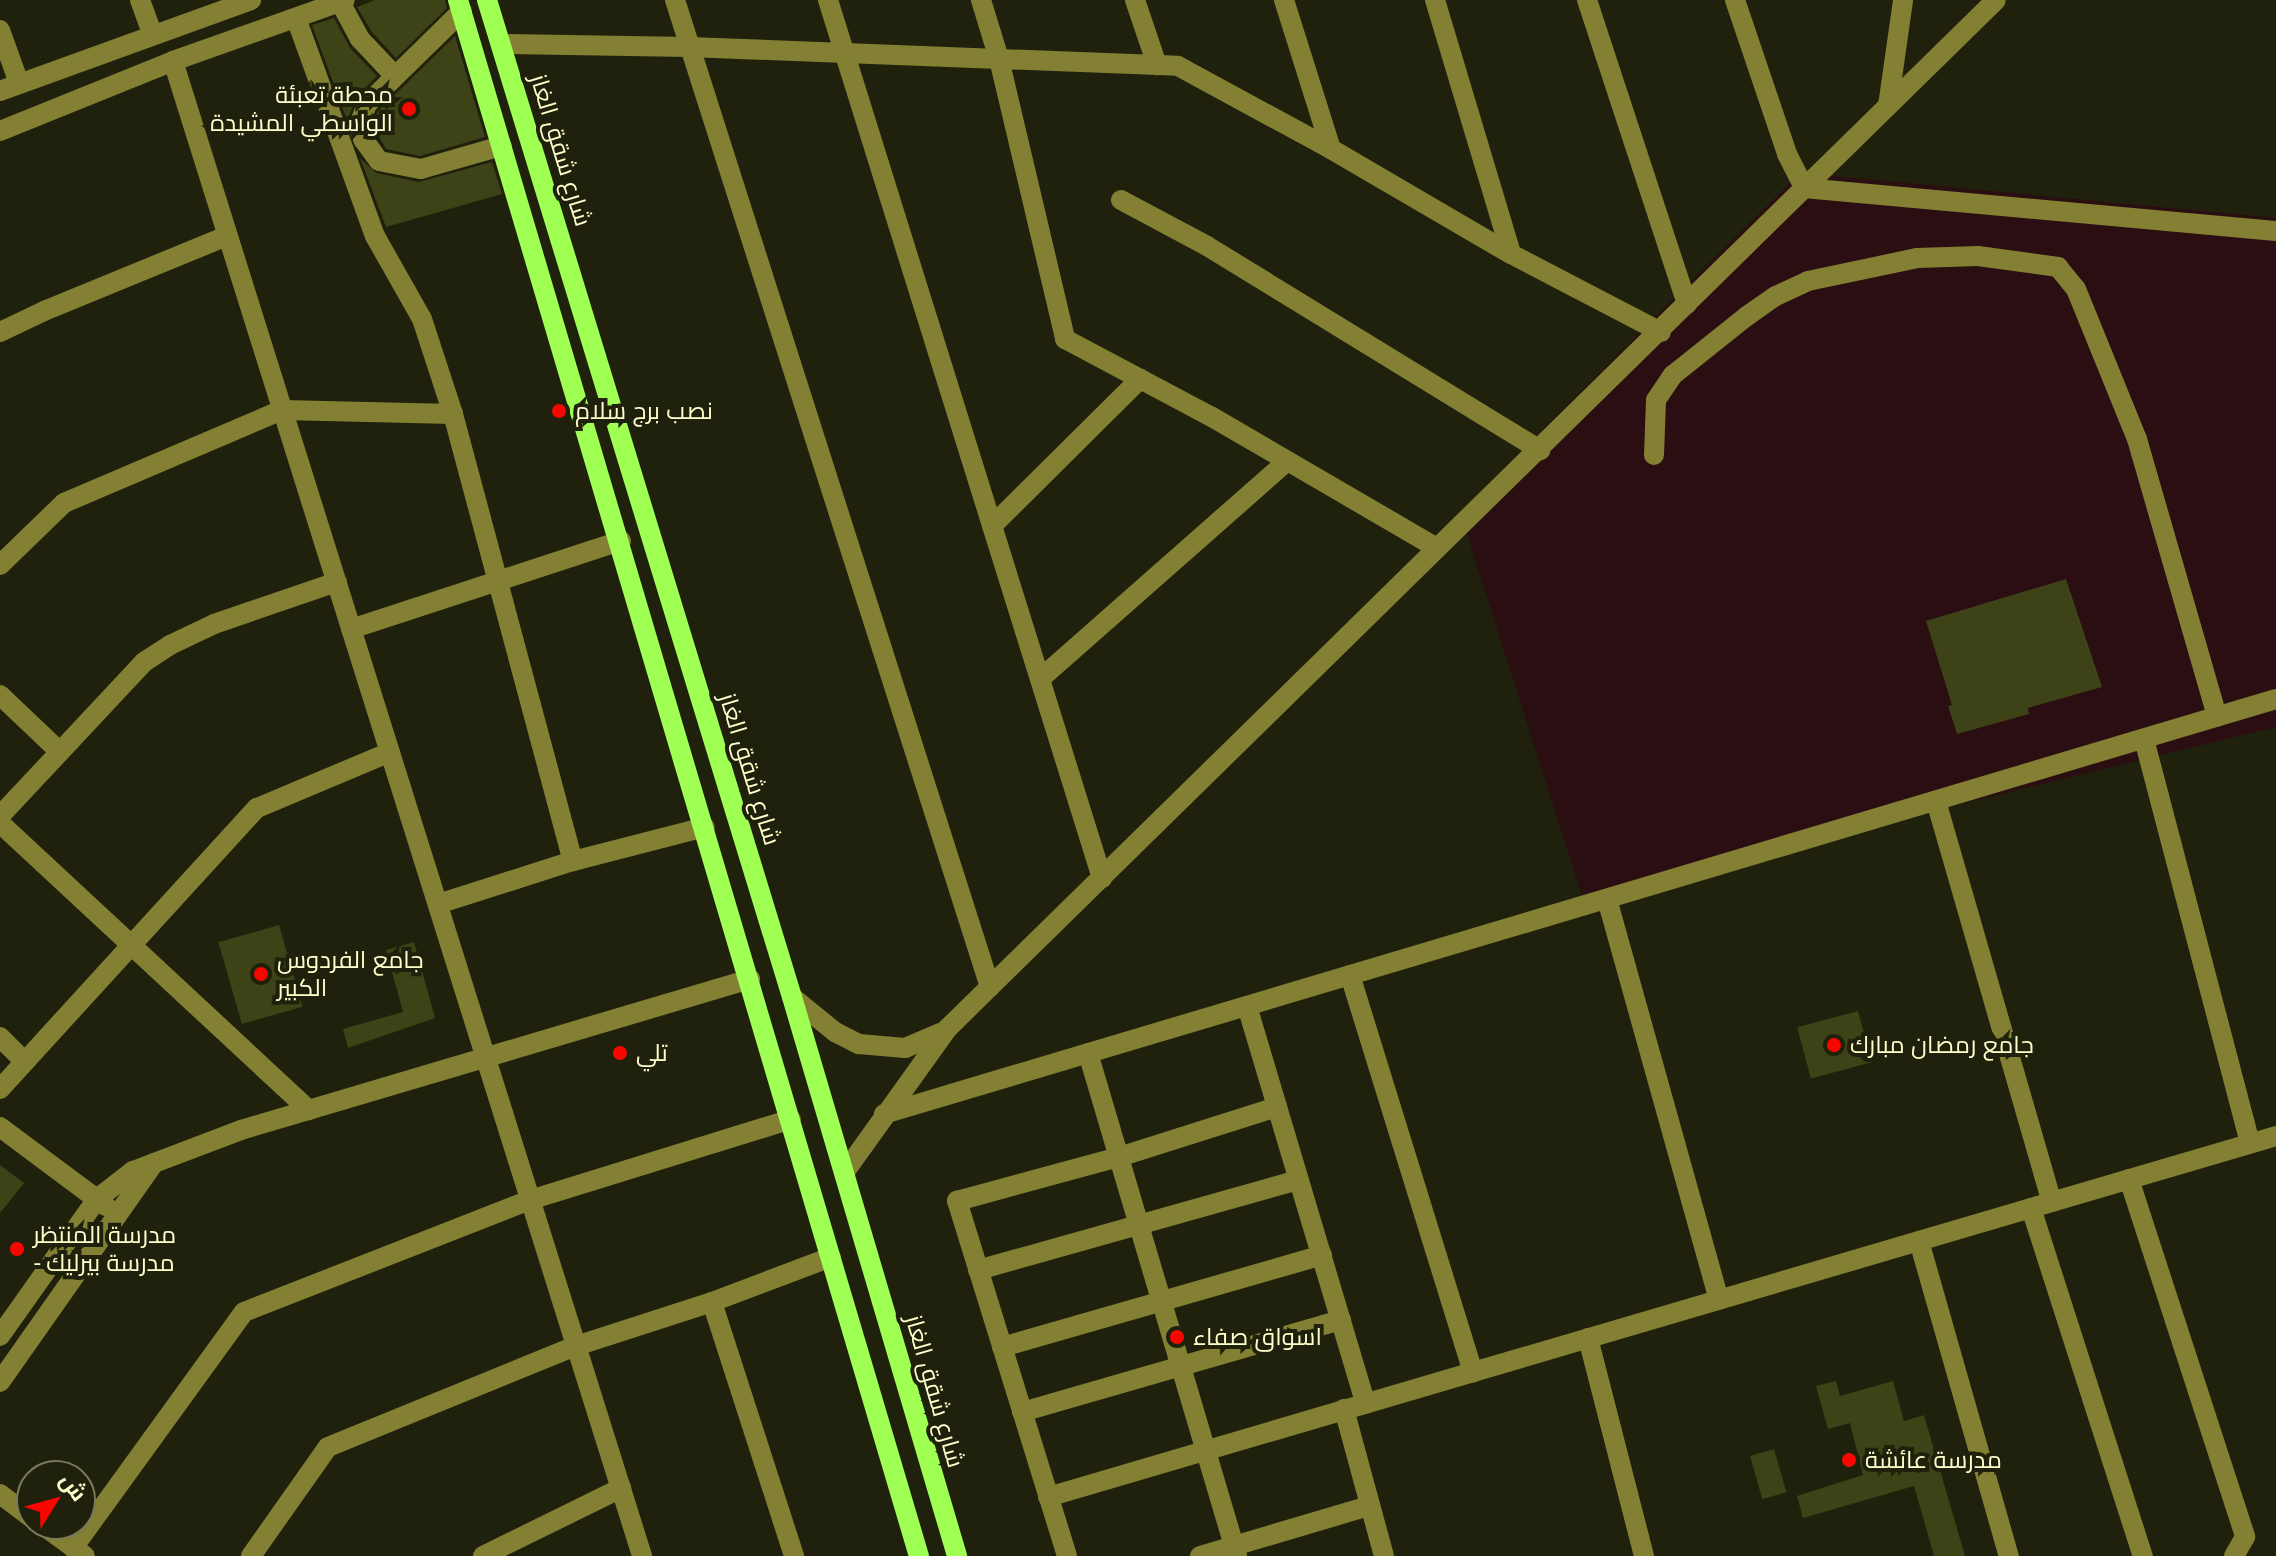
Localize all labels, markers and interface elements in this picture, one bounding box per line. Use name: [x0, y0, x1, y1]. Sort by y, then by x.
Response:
street label: شارع شقق الغاز: [524, 70, 598, 230]
place label: محطة تعبئة الواسطي المشيدة: [210, 81, 393, 137]
marker: محطة تعبئة الواسطي المشيدة: [400, 100, 418, 118]
place label: نصب برج سلام: [575, 397, 713, 425]
marker: نصب برج سلام: [550, 402, 568, 420]
street label: شارع شقق الغاز: [713, 689, 787, 849]
place label: جامع الفردوس الكبير: [277, 946, 424, 1002]
marker: جامع الفردوس الكبير: [252, 965, 270, 983]
place label: جامع رمضان مبارك: [1850, 1031, 2034, 1059]
marker: جامع رمضان مبارك: [1825, 1036, 1843, 1054]
place label: تلي: [636, 1039, 668, 1067]
marker: تلي: [611, 1044, 629, 1062]
place label: مدرسة المنتظر - مدرسة بيرليك: [33, 1221, 177, 1277]
marker: مدرسة المنتظر - مدرسة بيرليك: [8, 1240, 26, 1258]
street label: شارع شقق الغاز: [899, 1311, 971, 1471]
place label: اسواق صفاء: [1193, 1323, 1322, 1351]
marker: اسواق صفاء: [1168, 1328, 1186, 1346]
place label: مدرسة عائشة: [1865, 1446, 2002, 1474]
marker: مدرسة عائشة: [1840, 1451, 1858, 1469]
north arrow: [16, 1460, 96, 1540]
text: ش: [54, 1467, 93, 1506]

